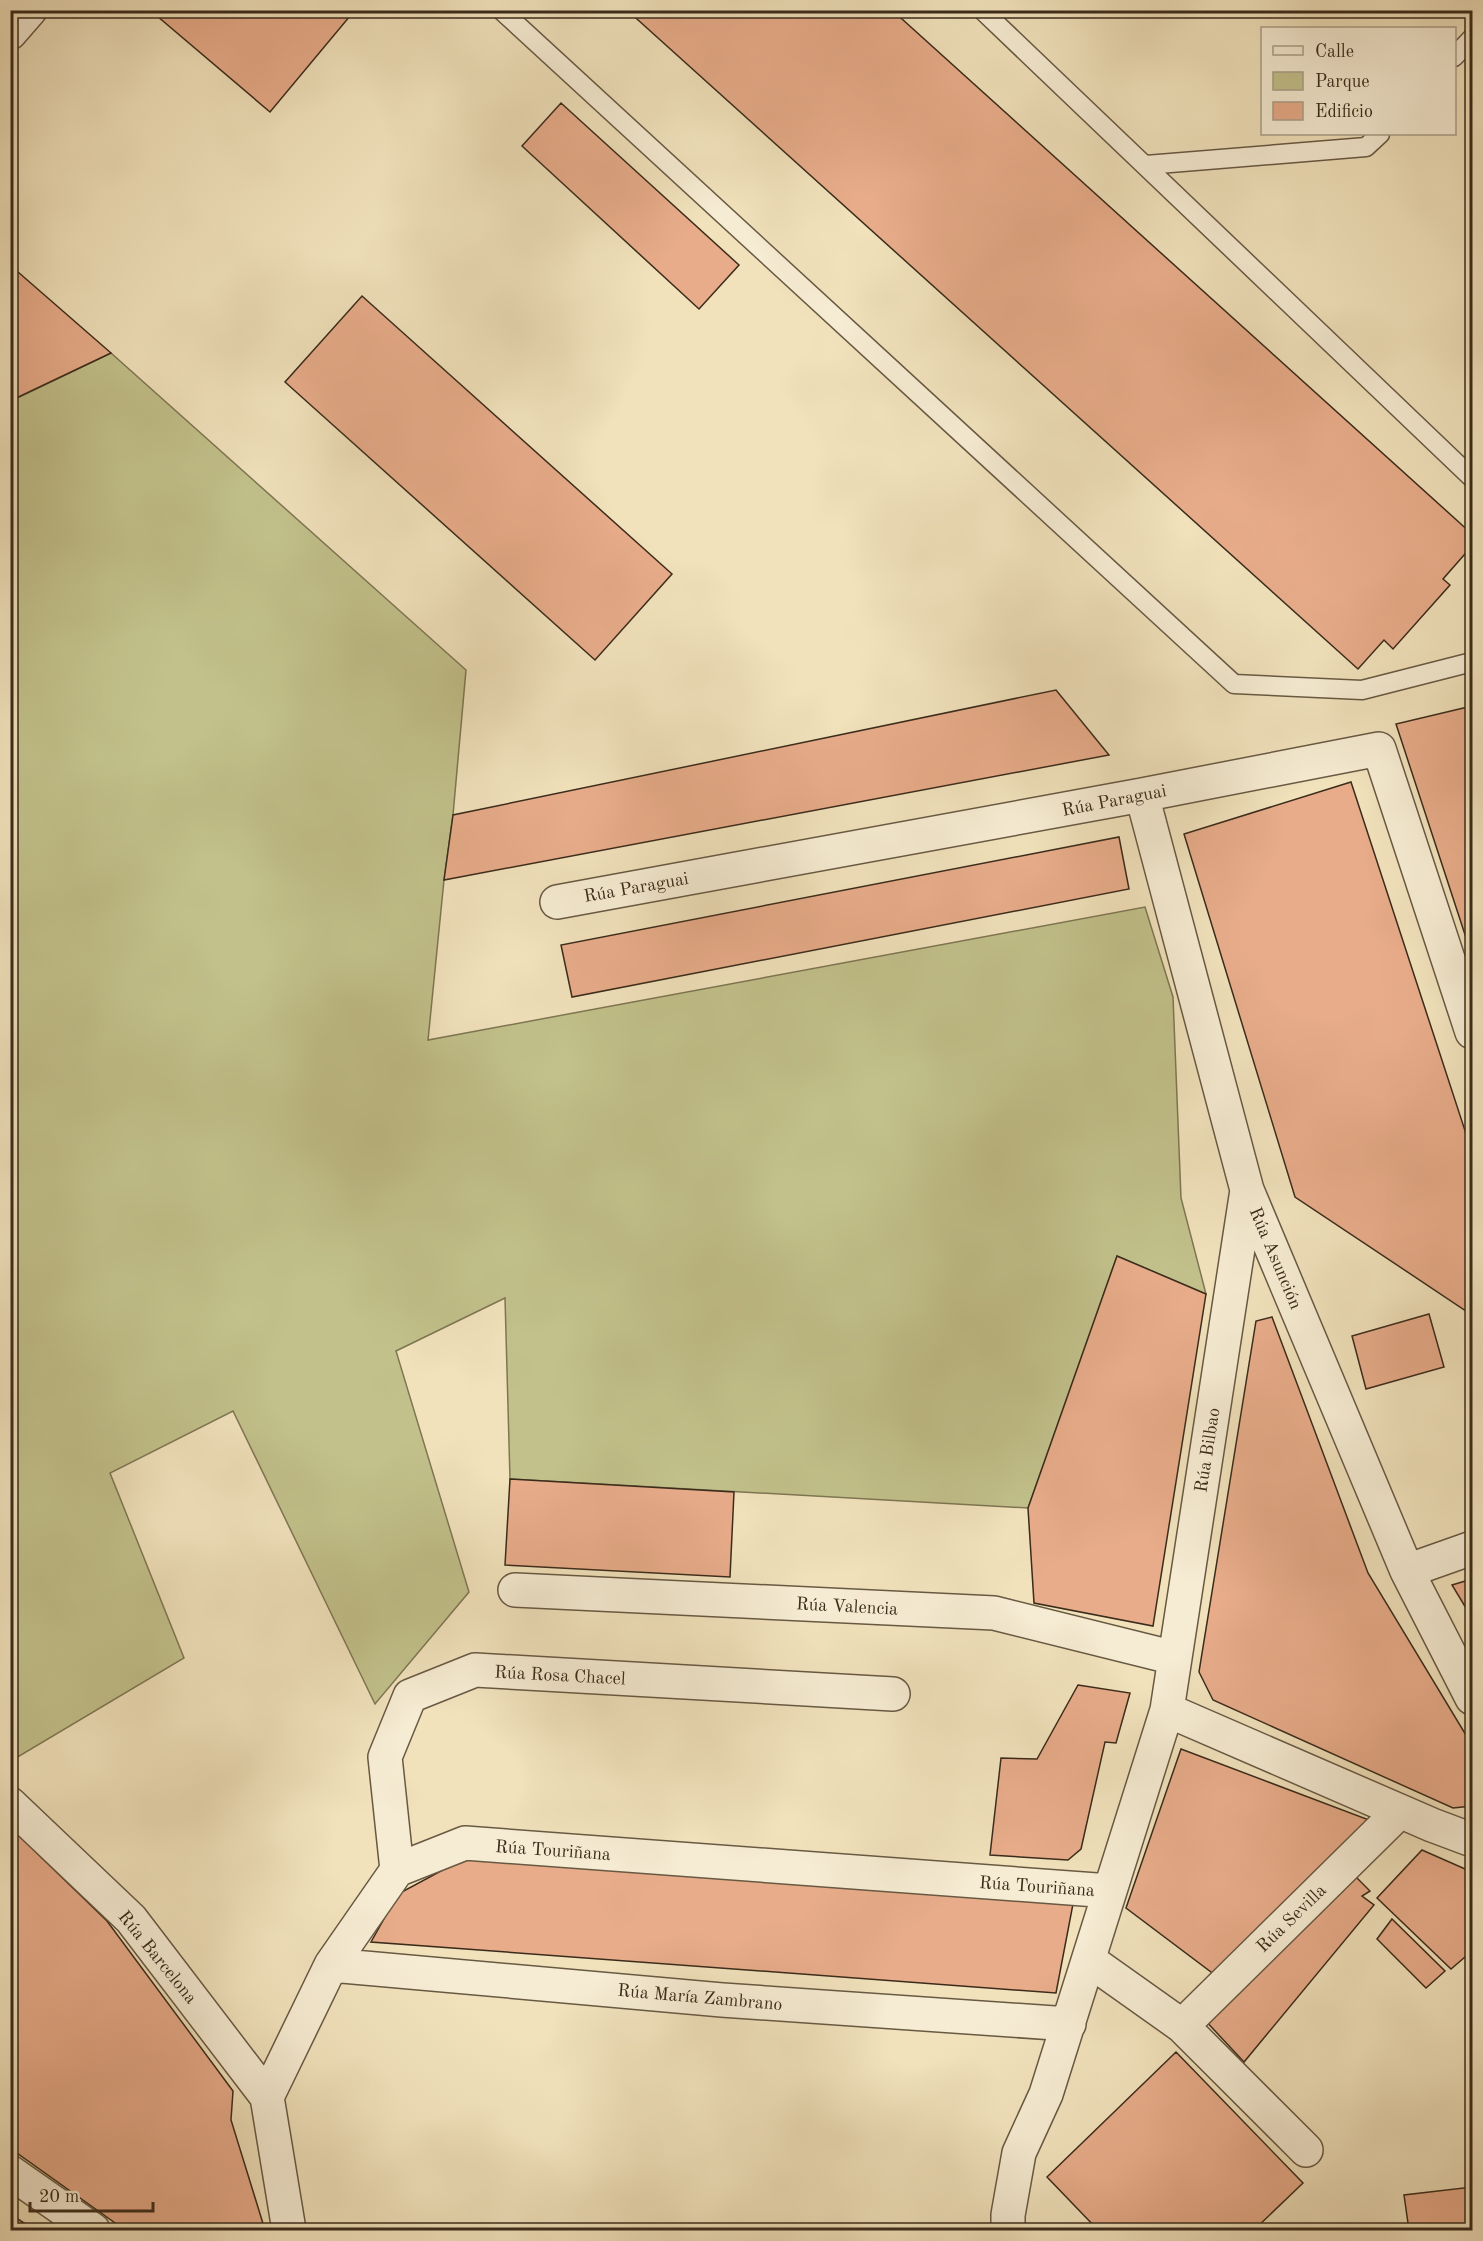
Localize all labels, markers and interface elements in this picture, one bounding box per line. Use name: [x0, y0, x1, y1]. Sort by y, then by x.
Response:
legend: [1261, 27, 1456, 135]
text: Calle: [1315, 43, 1354, 61]
text: Parque: [1315, 73, 1370, 91]
text: Edificio: [1315, 103, 1373, 121]
street label: Rúa Paraguai: [1060, 782, 1168, 820]
street label: Rúa Paraguai: [582, 870, 690, 906]
street label: Rúa Asunción: [1246, 1205, 1305, 1312]
street label: Rúa Bilbao: [1192, 1406, 1224, 1494]
street label: Rúa Valencia: [795, 1595, 899, 1619]
street label: Rúa Rosa Chacel: [494, 1664, 626, 1688]
street label: Rúa Touriñana: [494, 1838, 612, 1864]
street label: Rúa Touriñana: [978, 1874, 1096, 1900]
street label: Rúa Sevilla: [1253, 1881, 1330, 1956]
street label: Rúa Barcelona: [114, 1908, 200, 2008]
street label: Rúa María Zambrano: [617, 1982, 783, 2014]
scale bar: [30, 2175, 153, 2213]
text: 20 m: [39, 2188, 79, 2206]

